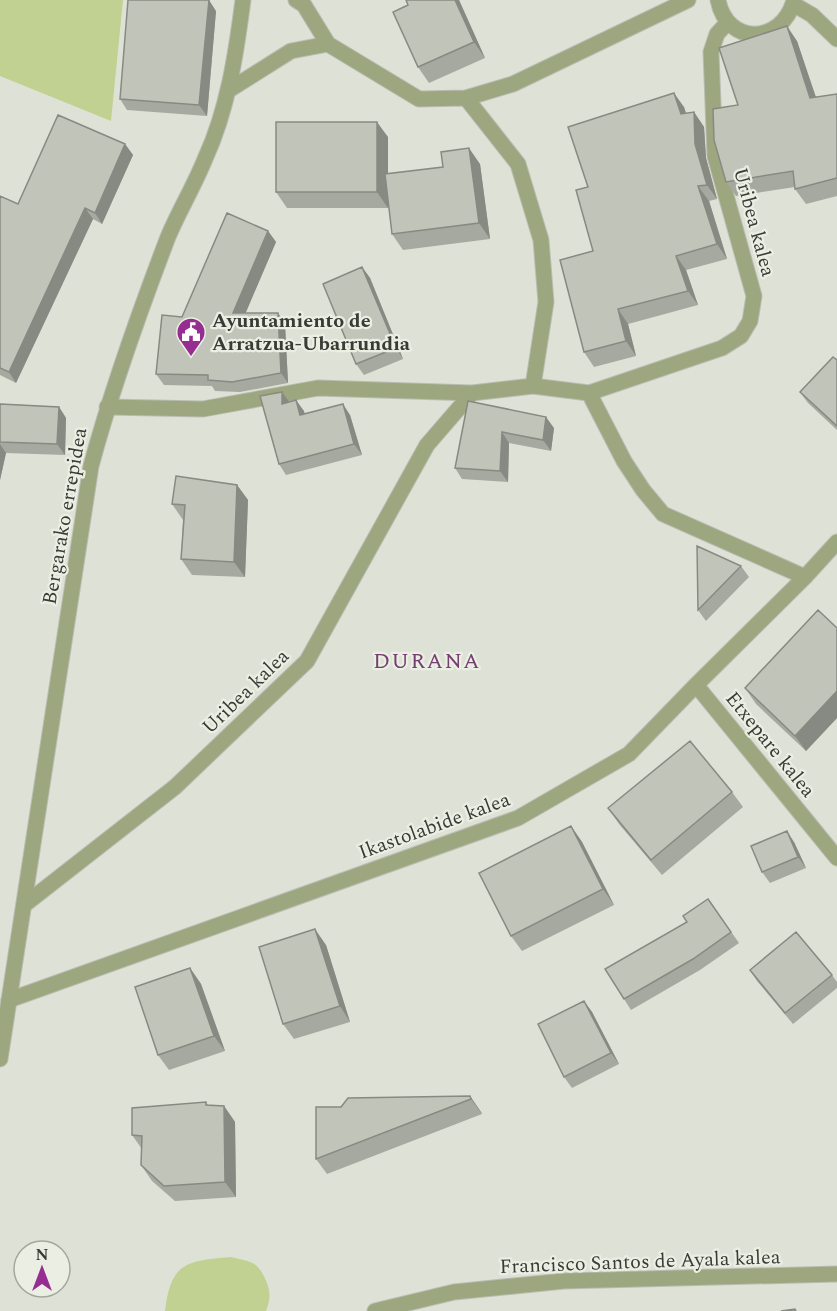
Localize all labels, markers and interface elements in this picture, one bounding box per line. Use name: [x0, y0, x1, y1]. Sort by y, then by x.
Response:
street label: Uribea kalea: [725, 164, 783, 280]
place label: Ayuntamiento de Arratzua-Ubarrundia: [212, 306, 411, 359]
public building icon: Ayuntamiento de Arratzua-Ubarrundia: [175, 316, 207, 358]
street label: Bergarako errepidea: [35, 425, 95, 607]
street label: Uribea kalea: [195, 642, 296, 741]
district label: DURANA: [373, 645, 481, 678]
street label: Etxepare kalea: [718, 685, 823, 804]
street label: Ikastolabide kalea: [354, 784, 515, 867]
north arrow: [12, 1239, 72, 1299]
street label: Francisco Santos de Ayala kalea: [499, 1242, 781, 1282]
text: N: [35, 1243, 49, 1267]

